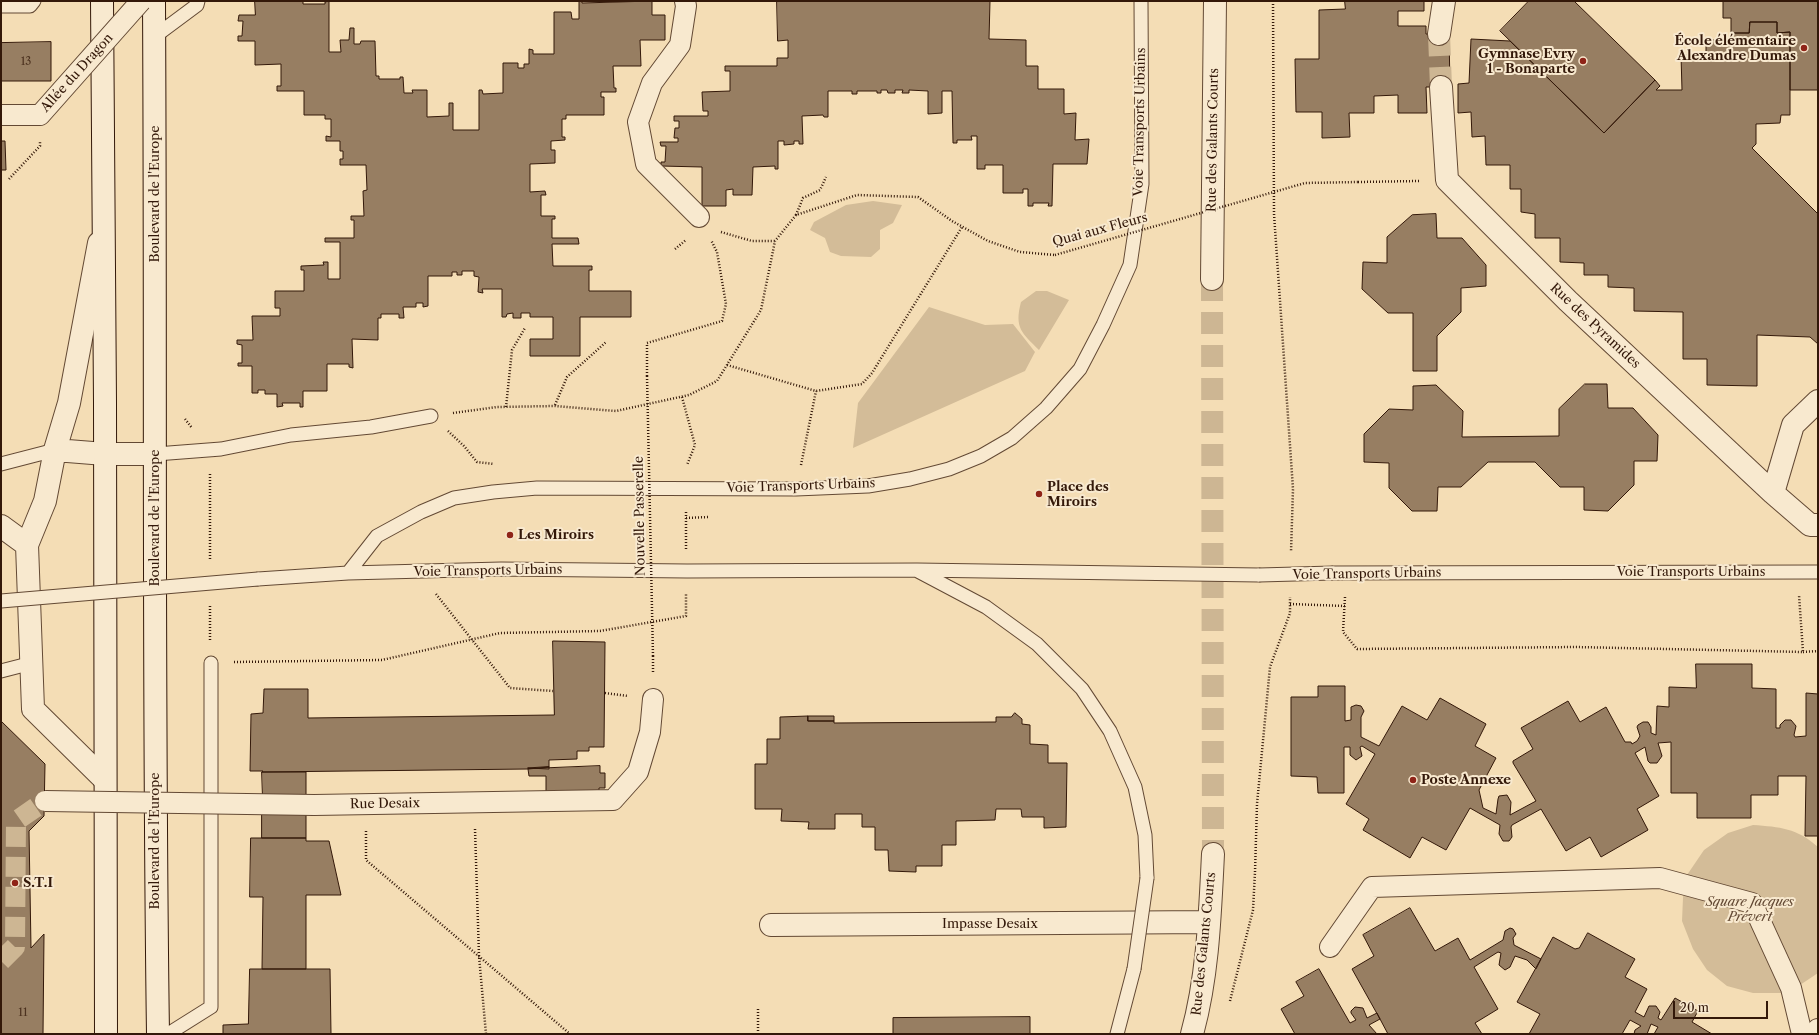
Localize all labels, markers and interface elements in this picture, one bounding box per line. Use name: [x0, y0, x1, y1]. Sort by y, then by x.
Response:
street label: Allée du Dragon: [38, 30, 116, 116]
place label: École élémentaire Alexandre Dumas: [1674, 33, 1796, 64]
marker: École élémentaire Alexandre Dumas: [1799, 43, 1809, 53]
place label: Gymnase Evry 1 - Bonaparte: [1478, 46, 1575, 77]
street label: Voie Transports Urbains: [1131, 48, 1149, 196]
house number: 13: [21, 55, 31, 69]
marker: Gymnase Evry 1 - Bonaparte: [1578, 56, 1588, 66]
street label: Rue des Galants Courts: [1204, 68, 1222, 212]
street label: Boulevard de l'Europe: [147, 125, 163, 263]
street label: Quai aux Fleurs: [1051, 210, 1149, 250]
street label: Rue des Pyramides: [1547, 280, 1643, 372]
street label: Boulevard de l'Europe: [147, 449, 163, 587]
street label: Nouvelle Passerelle: [631, 456, 649, 576]
street label: Voie Transports Urbains: [726, 476, 876, 496]
place label: Place des Miroirs: [1047, 479, 1109, 510]
marker: Place des Miroirs: [1034, 489, 1044, 499]
place label: Les Miroirs: [518, 527, 594, 543]
marker: Les Miroirs: [505, 530, 515, 540]
street label: Voie Transports Urbains: [414, 562, 562, 580]
street label: Voie Transports Urbains: [1617, 564, 1765, 580]
street label: Voie Transports Urbains: [1293, 565, 1441, 583]
street label: Boulevard de l'Europe: [147, 772, 163, 910]
place label: Poste Annexe: [1421, 772, 1511, 788]
marker: Poste Annexe: [1408, 775, 1418, 785]
street label: Rue Desaix: [350, 796, 420, 812]
street label: Rue des Galants Courts: [1189, 871, 1219, 1017]
place label: S.T.I: [23, 875, 53, 891]
marker: S.T.I: [10, 878, 20, 888]
park label: Square Jacques Prévert: [1706, 894, 1794, 925]
street label: Impasse Desaix: [942, 916, 1038, 932]
scale bar: [1675, 993, 1770, 1019]
text: 20 m: [1680, 1000, 1709, 1015]
house number: 11: [18, 1006, 28, 1020]

